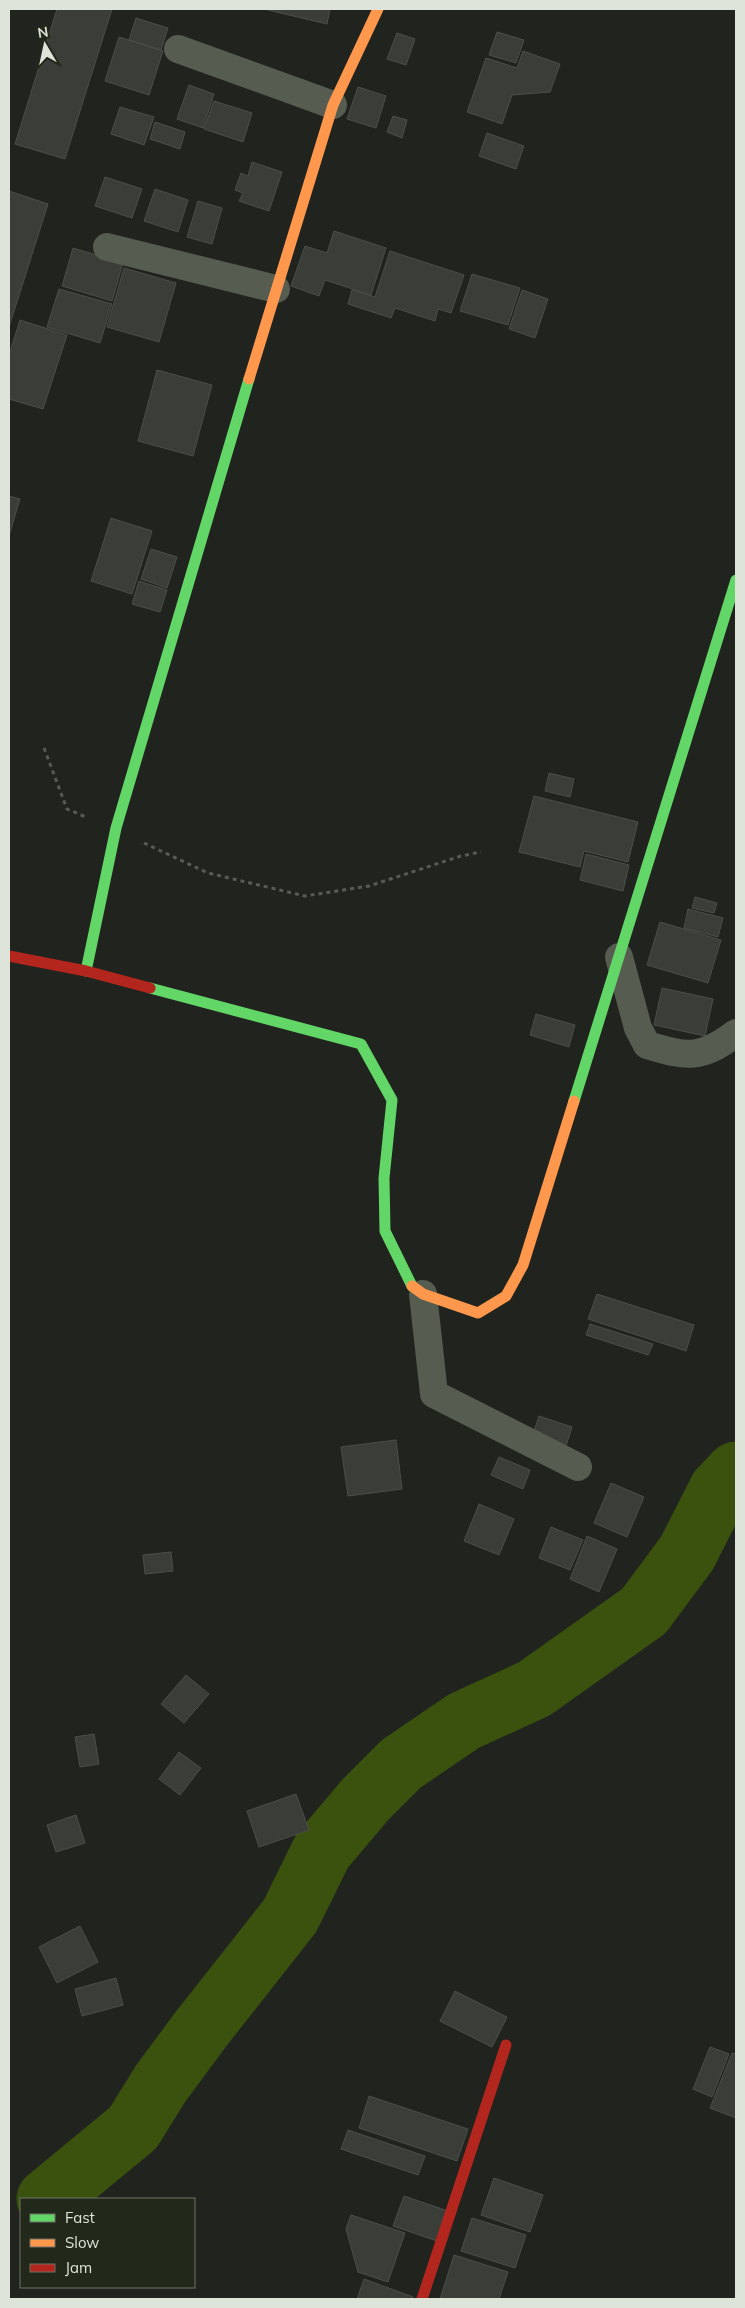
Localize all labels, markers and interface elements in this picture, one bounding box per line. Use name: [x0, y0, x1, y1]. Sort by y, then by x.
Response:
north arrow: [20, 20, 70, 70]
text: N: [36, 22, 50, 42]
legend: [20, 2198, 195, 2288]
text: Fast: [65, 2208, 95, 2227]
text: Slow: [65, 2233, 99, 2252]
text: Jam: [65, 2258, 92, 2277]

